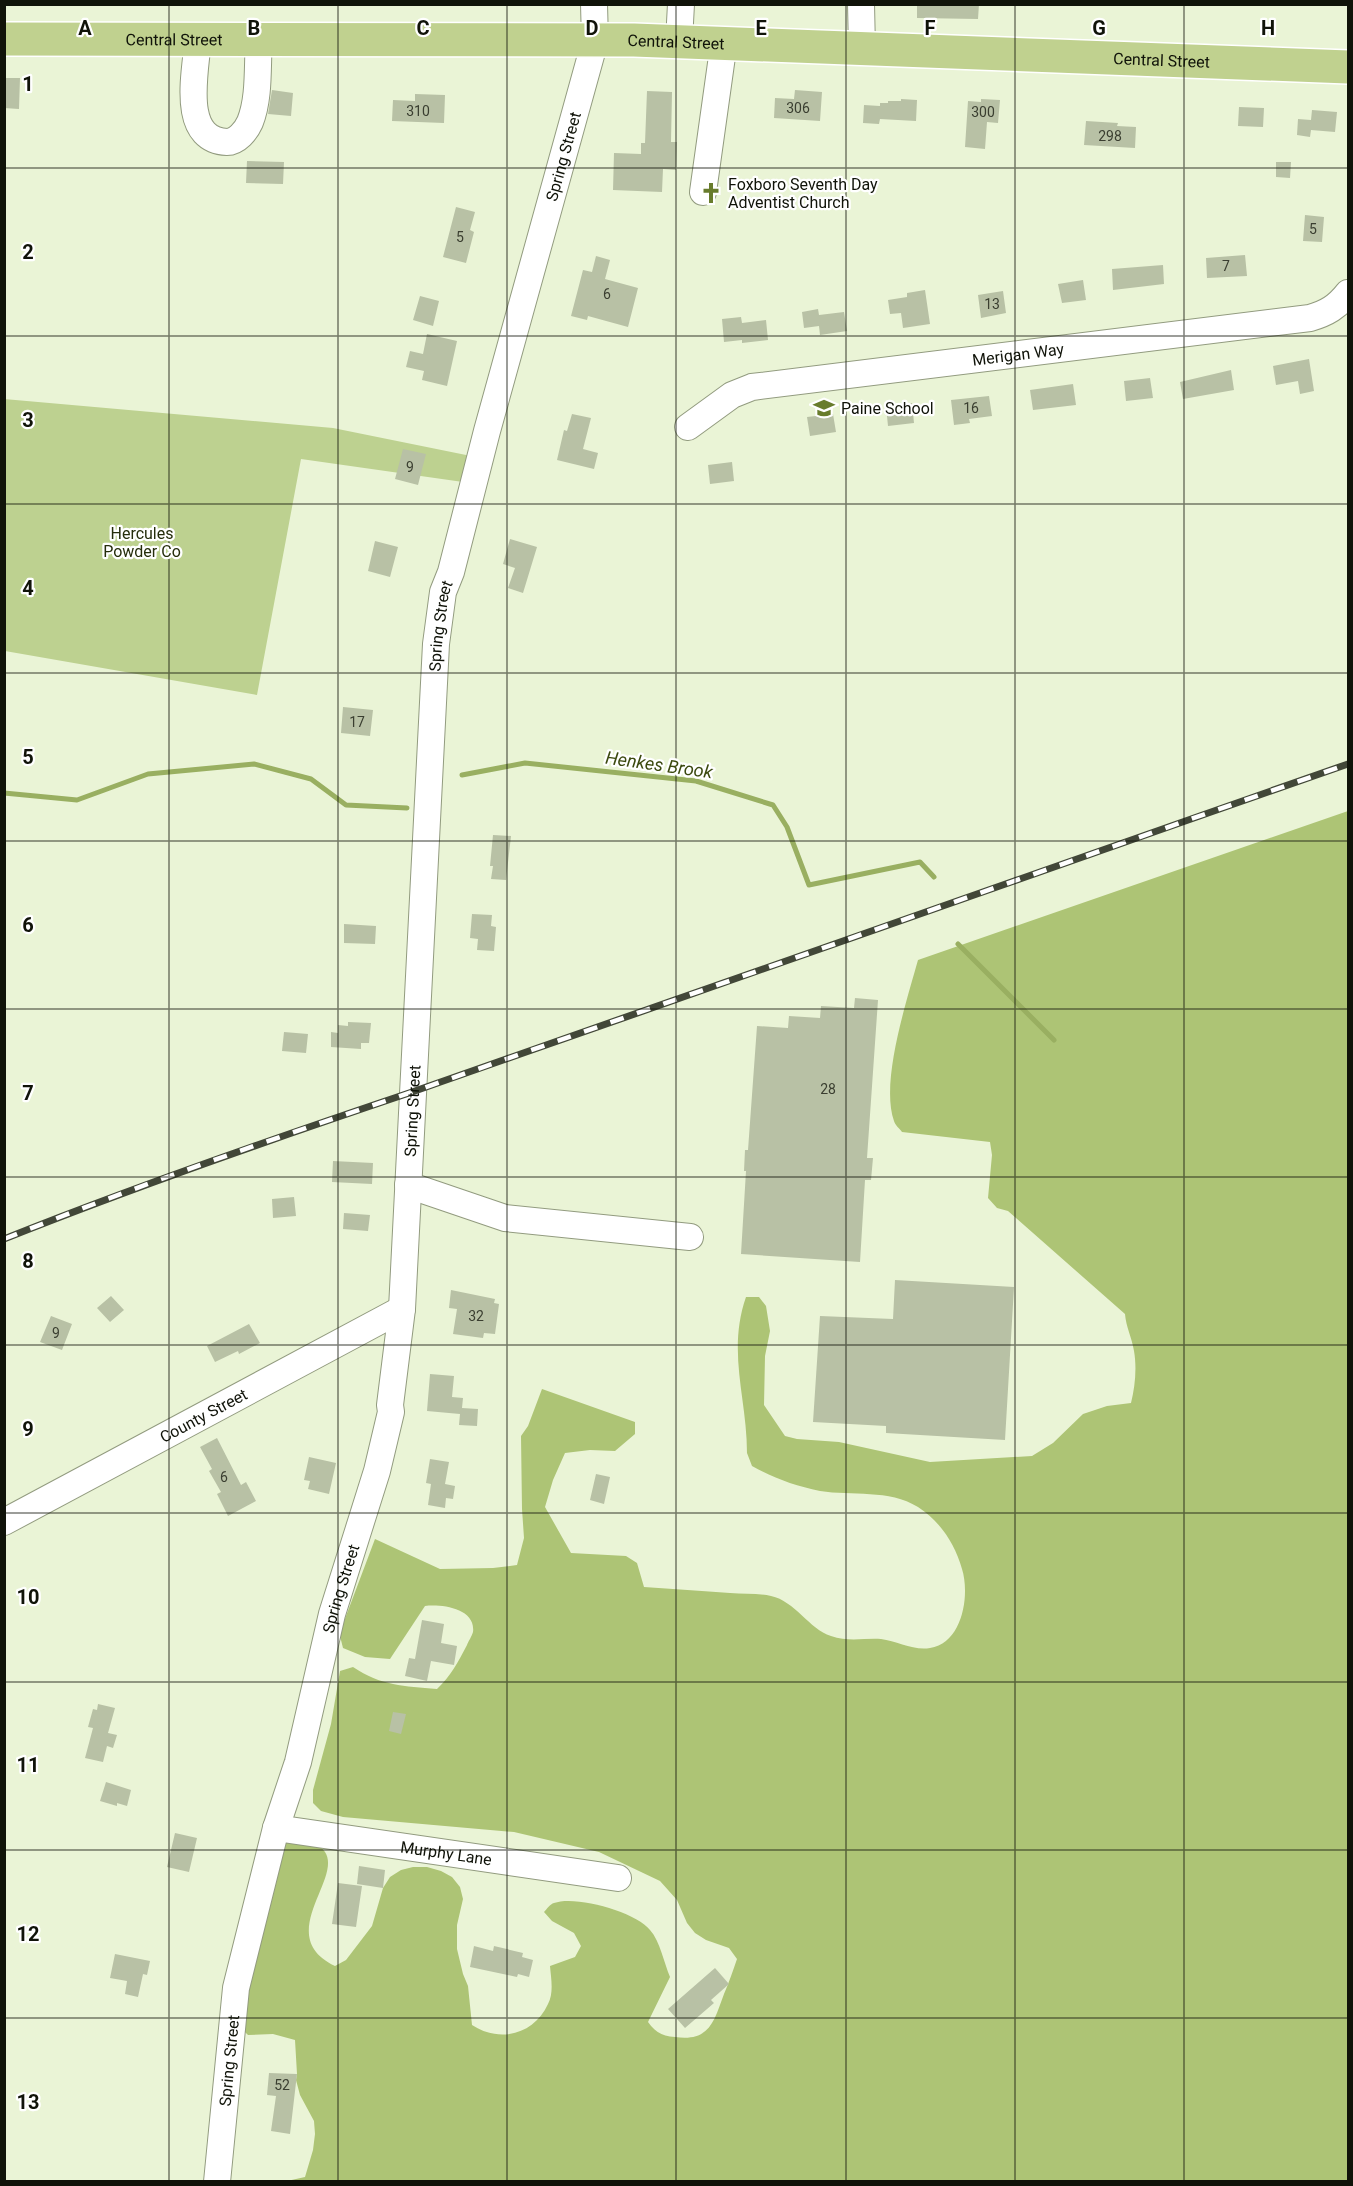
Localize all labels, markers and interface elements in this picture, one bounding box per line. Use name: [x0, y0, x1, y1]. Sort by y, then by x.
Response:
text: A: [78, 16, 92, 40]
text: B: [248, 16, 260, 40]
text: C: [416, 16, 430, 40]
text: D: [586, 16, 599, 40]
text: E: [755, 16, 767, 40]
text: F: [925, 16, 936, 40]
text: G: [1092, 16, 1106, 40]
text: H: [1261, 16, 1275, 40]
street label: Central Street: [126, 30, 222, 49]
street label: Central Street: [628, 31, 725, 53]
street label: Central Street: [1113, 49, 1210, 72]
text: 1: [22, 72, 34, 96]
house number: 306: [786, 100, 810, 116]
house number: 310: [406, 103, 430, 119]
house number: 300: [971, 104, 995, 120]
street label: Spring Street: [542, 110, 585, 203]
house number: 298: [1098, 128, 1122, 144]
place label: Foxboro Seventh Day Adventist Church: [728, 175, 878, 212]
church icon: Foxboro Seventh Day Adventist Church: [699, 181, 723, 205]
house number: 5: [1309, 221, 1317, 237]
house number: 5: [456, 229, 464, 245]
text: 2: [22, 240, 34, 264]
house number: 7: [1222, 258, 1230, 274]
house number: 6: [603, 286, 611, 302]
house number: 13: [984, 296, 1000, 312]
street label: Merigan Way: [971, 339, 1066, 370]
school or university icon: Paine School: [812, 396, 836, 420]
place label: Paine School: [841, 399, 934, 418]
house number: 16: [963, 400, 979, 416]
text: 3: [22, 408, 34, 432]
house number: 9: [406, 459, 414, 475]
park label: Hercules Powder Co: [103, 524, 181, 561]
text: 4: [22, 576, 34, 600]
street label: Spring Street: [426, 578, 457, 672]
house number: 17: [349, 714, 365, 730]
text: 5: [22, 745, 34, 769]
water label: Henkes Brook: [604, 747, 715, 783]
text: 6: [22, 913, 34, 937]
street label: Spring Street: [401, 1065, 424, 1157]
text: 7: [22, 1081, 34, 1105]
house number: 28: [820, 1081, 836, 1097]
text: 8: [22, 1249, 34, 1273]
house number: 32: [468, 1308, 484, 1324]
house number: 9: [52, 1325, 60, 1341]
street label: County Street: [157, 1385, 250, 1447]
text: 9: [22, 1417, 34, 1441]
house number: 6: [220, 1469, 228, 1485]
street label: Spring Street: [319, 1542, 363, 1635]
text: 10: [17, 1585, 39, 1609]
text: 11: [17, 1753, 39, 1777]
street label: Murphy Lane: [399, 1837, 493, 1869]
text: 12: [17, 1922, 39, 1946]
street label: Spring Street: [215, 2014, 243, 2107]
house number: 52: [274, 2077, 290, 2093]
text: 13: [17, 2090, 39, 2114]

